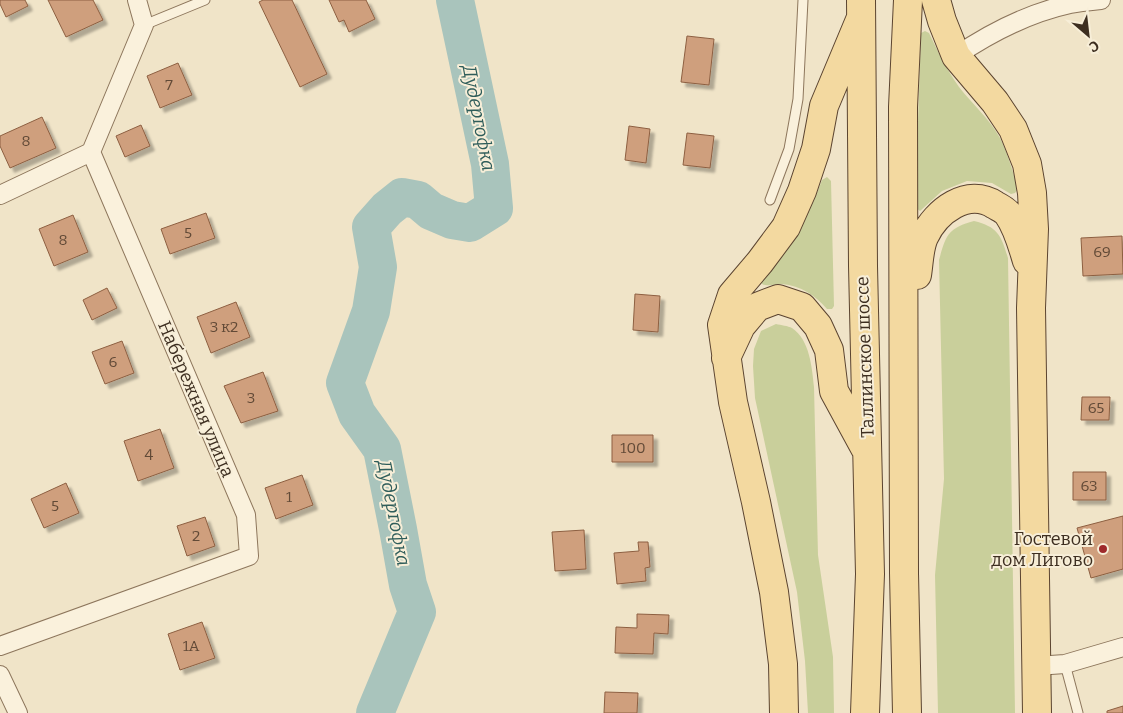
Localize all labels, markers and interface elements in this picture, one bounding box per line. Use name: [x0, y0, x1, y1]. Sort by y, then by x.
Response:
north arrow: [1063, 10, 1113, 60]
text: С: [1086, 36, 1102, 56]
water label: Дудергофка: [457, 61, 501, 173]
house number: 7: [165, 76, 173, 94]
house number: 8: [21, 132, 31, 150]
house number: 5: [184, 224, 192, 242]
house number: 8: [58, 231, 68, 249]
house number: 69: [1093, 243, 1111, 261]
street label: Таллинское шоссе: [851, 276, 879, 438]
street label: Набережная улица: [153, 318, 239, 481]
house number: 3 к2: [210, 318, 238, 336]
house number: 6: [109, 353, 118, 371]
house number: 3: [247, 389, 255, 407]
house number: 65: [1088, 399, 1104, 417]
house number: 100: [620, 439, 646, 457]
house number: 4: [145, 446, 154, 464]
water label: Дудергофка: [372, 456, 416, 568]
house number: 63: [1080, 477, 1098, 495]
house number: 1: [286, 488, 292, 506]
house number: 5: [51, 497, 59, 515]
house number: 2: [192, 527, 200, 545]
place label: Гостевой дом Лигово: [991, 528, 1093, 571]
marker: Гостевой дом Лигово: [1097, 543, 1109, 555]
house number: 1А: [183, 637, 200, 655]

